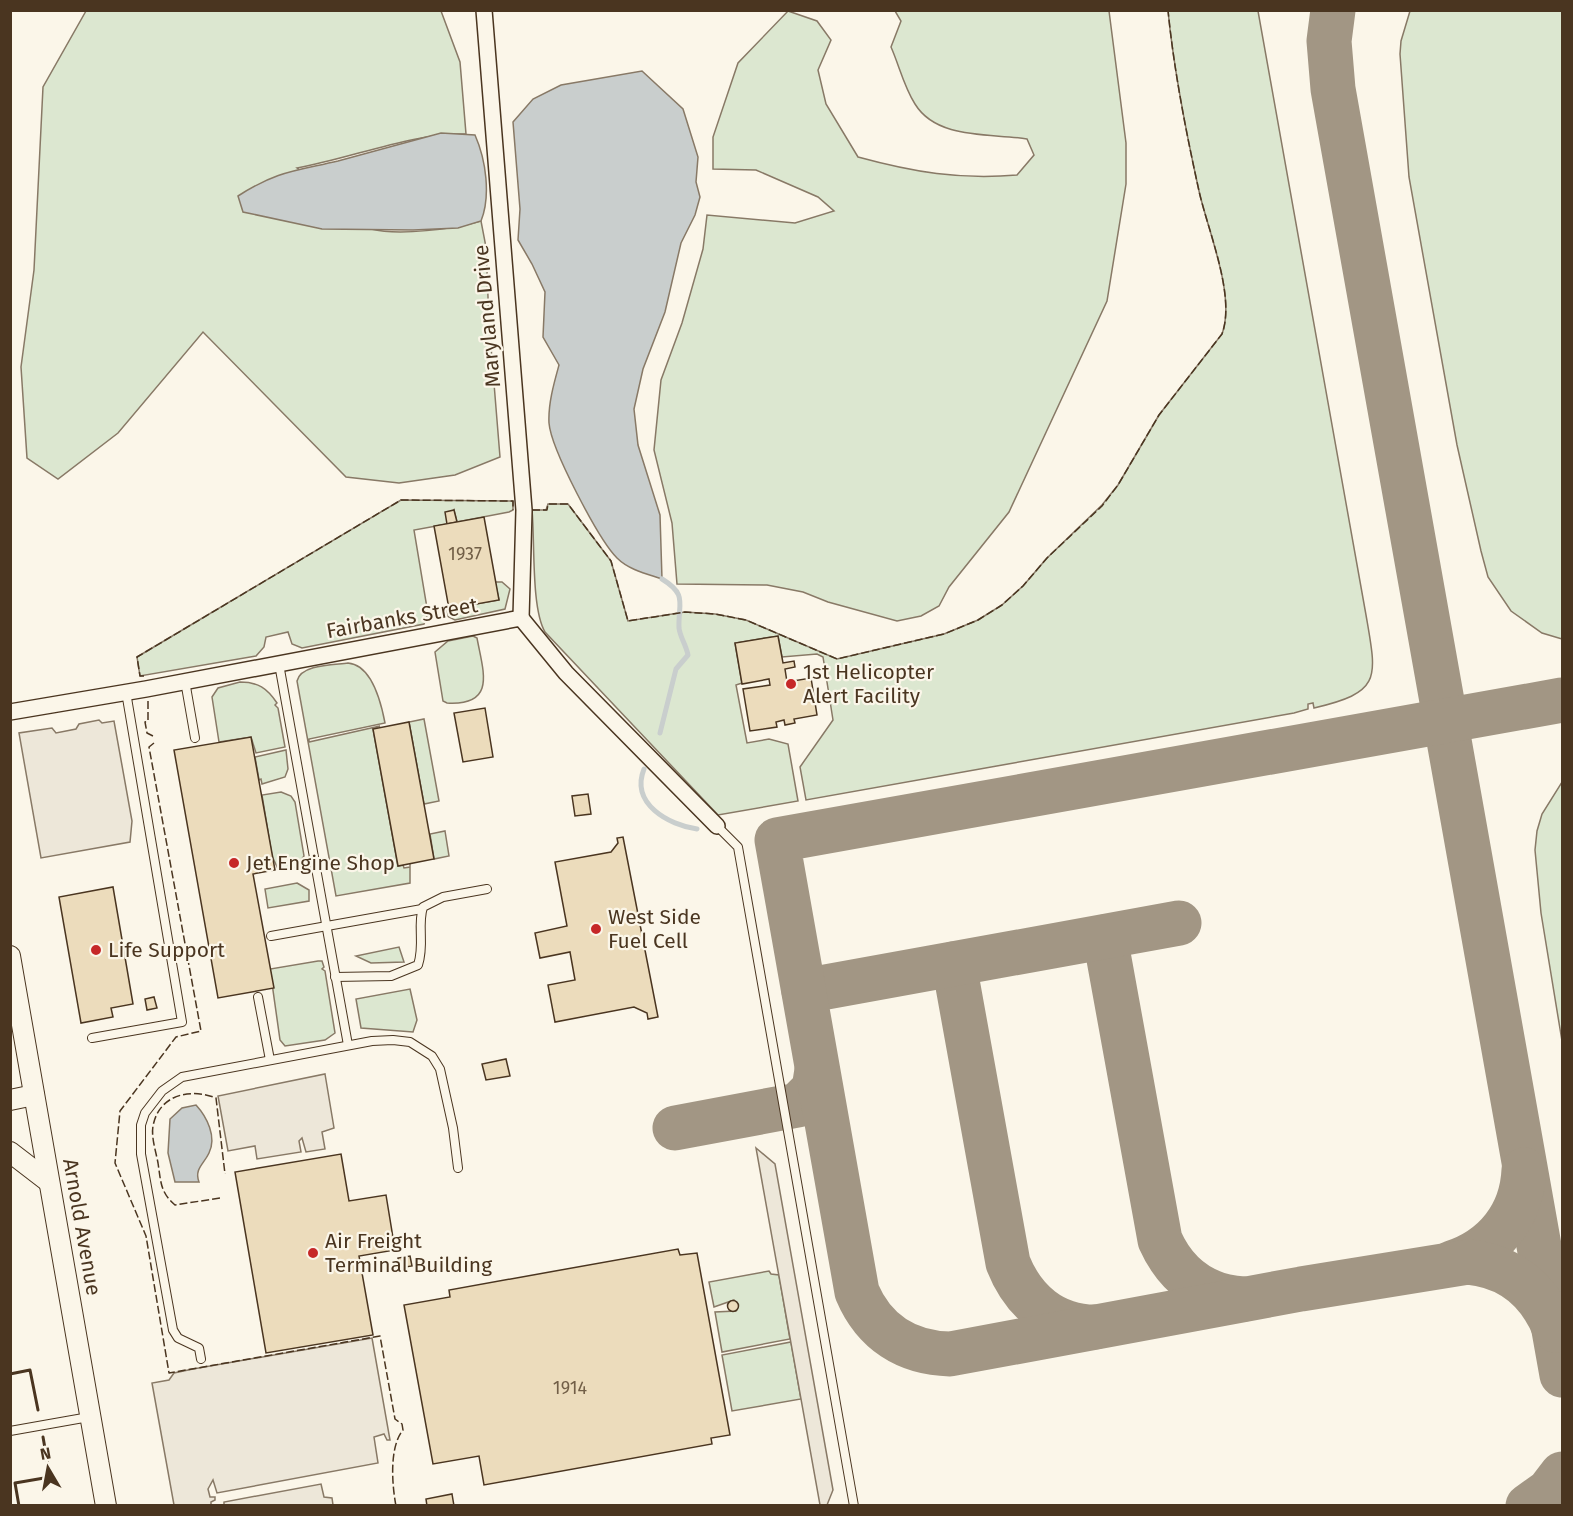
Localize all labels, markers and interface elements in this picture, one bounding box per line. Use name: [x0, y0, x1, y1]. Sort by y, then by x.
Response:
street label: Maryland Drive: [468, 243, 506, 389]
house number: 1937: [448, 543, 482, 565]
street label: Fairbanks Street: [324, 592, 480, 644]
place label: 1st Helicopter Alert Facility: [803, 659, 934, 709]
marker: 1st Helicopter Alert Facility: [784, 677, 798, 691]
place label: Jet Engine Shop: [246, 850, 395, 876]
marker: Jet Engine Shop: [227, 856, 241, 870]
place label: West Side Fuel Cell: [608, 904, 701, 954]
marker: West Side Fuel Cell: [589, 922, 603, 936]
place label: Life Support: [108, 937, 225, 963]
marker: Life Support: [89, 943, 103, 957]
street label: Arnold Avenue: [57, 1156, 107, 1298]
place label: Air Freight Terminal Building: [325, 1228, 492, 1278]
marker: Air Freight Terminal Building: [306, 1246, 320, 1260]
house number: 1914: [553, 1377, 588, 1399]
north arrow: [18, 1438, 78, 1498]
text: N: [39, 1443, 52, 1464]

